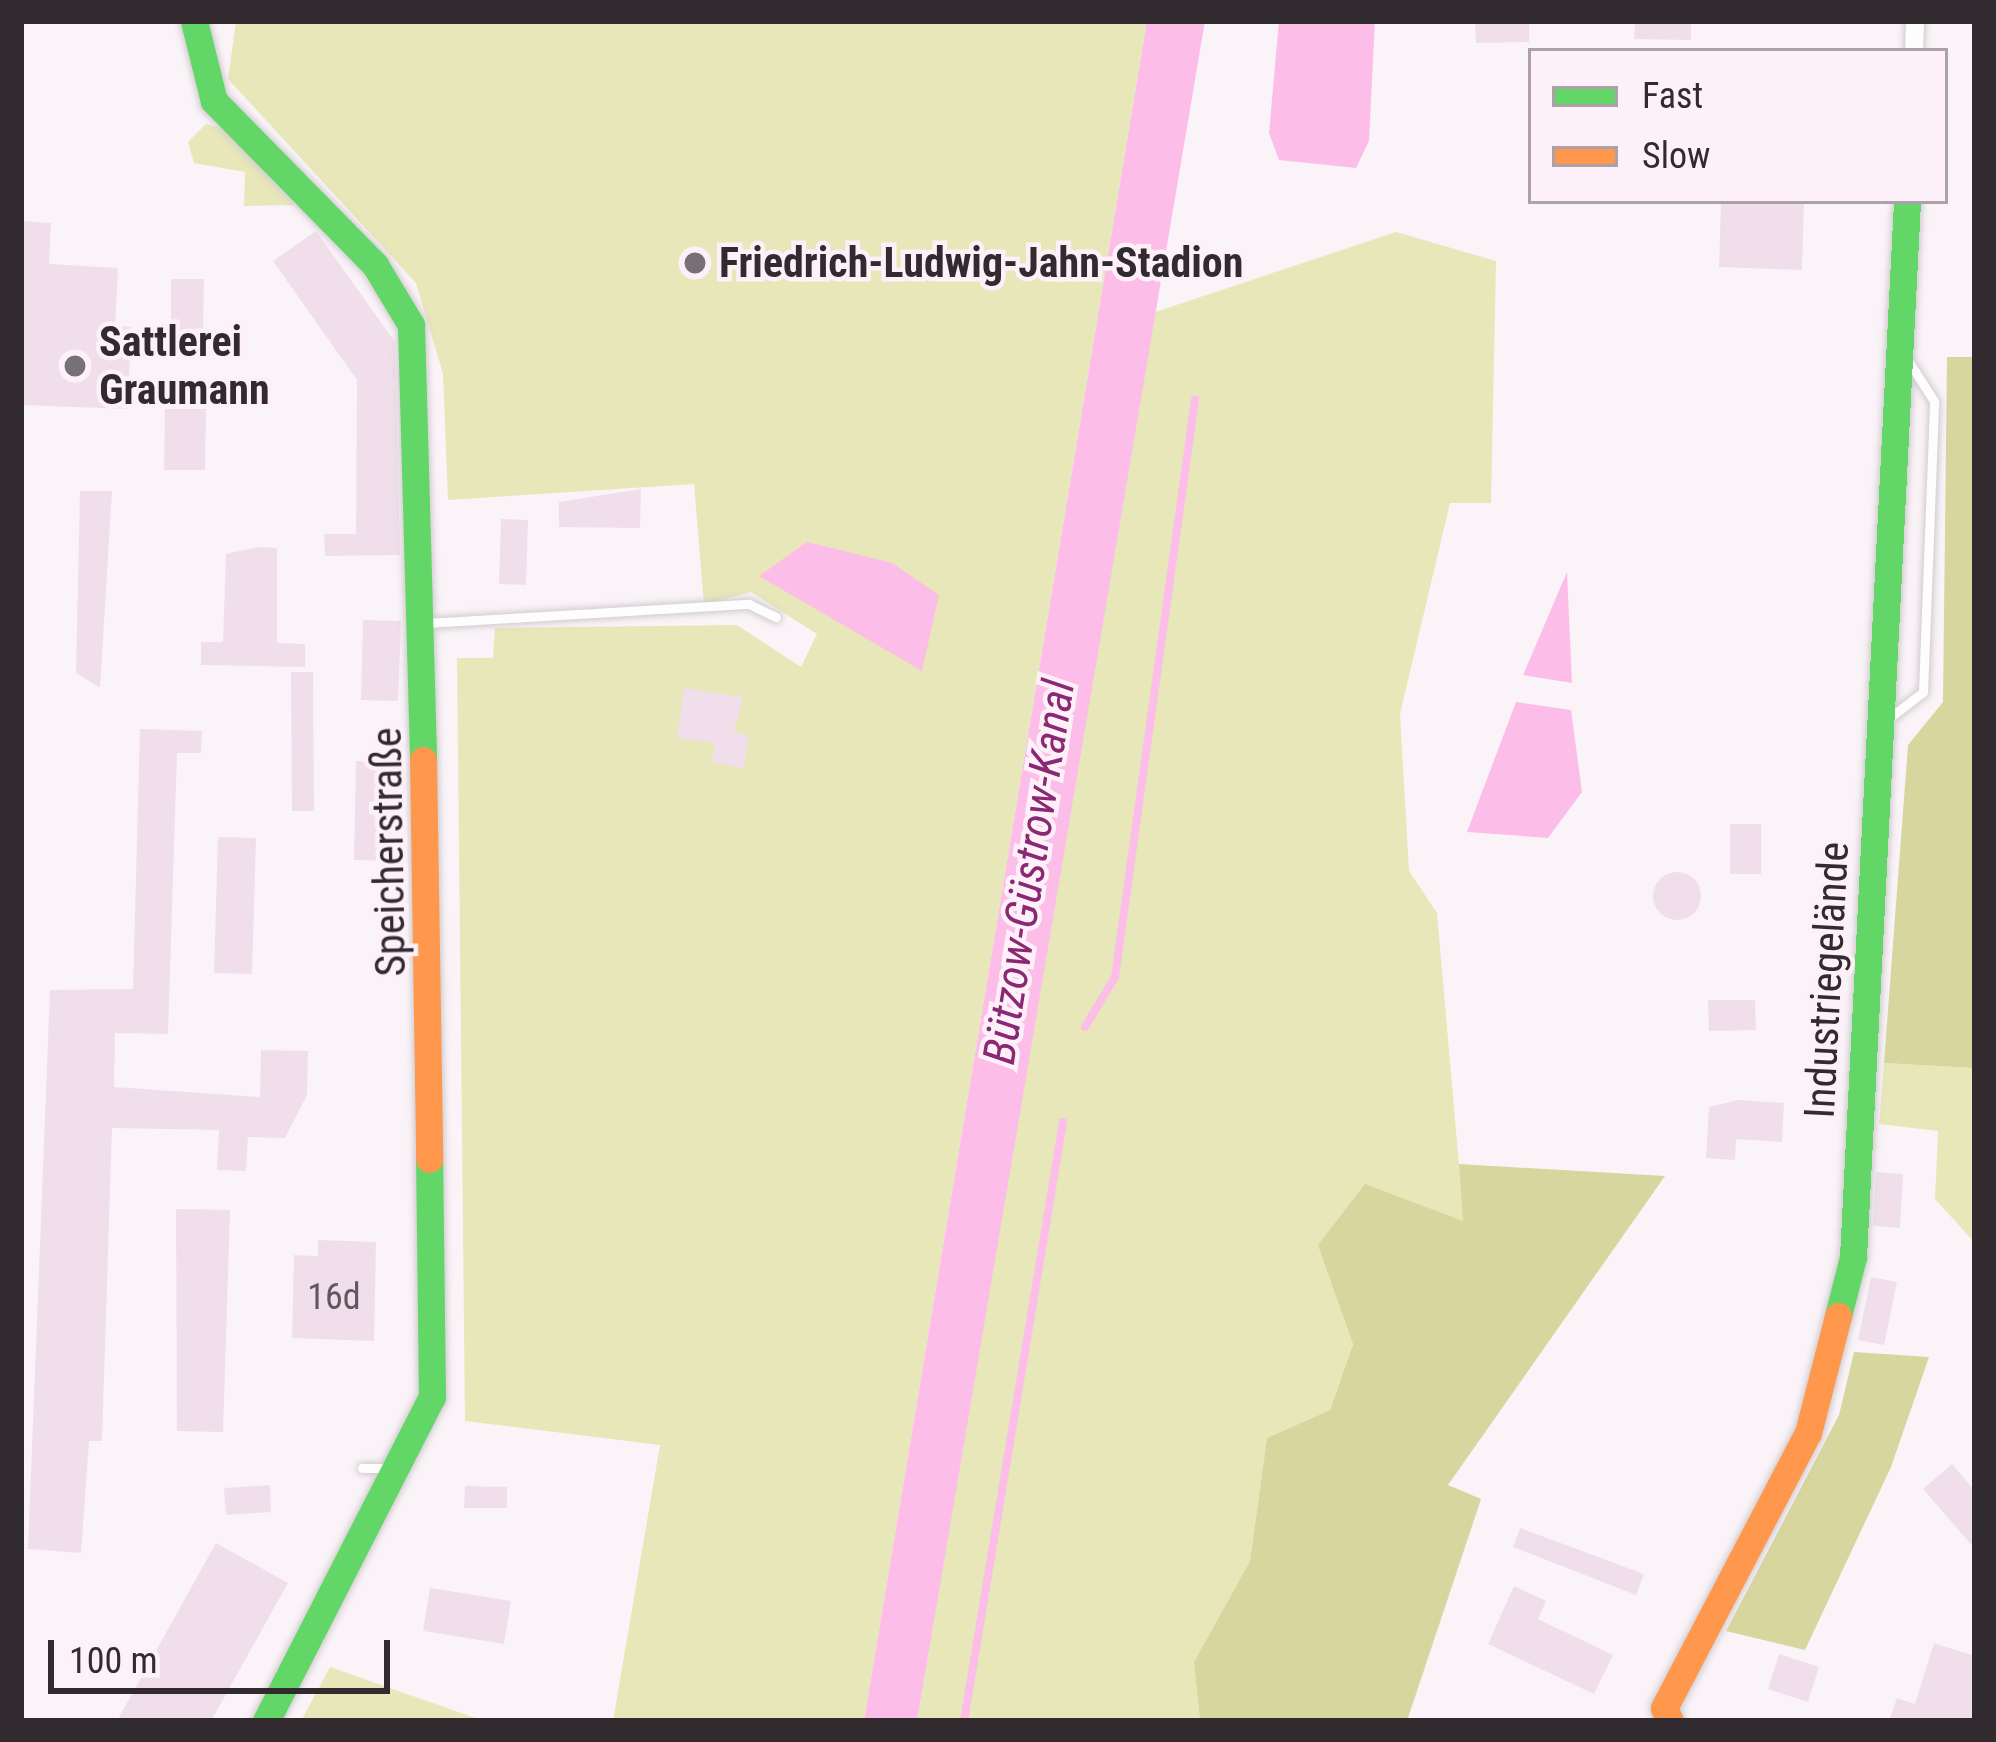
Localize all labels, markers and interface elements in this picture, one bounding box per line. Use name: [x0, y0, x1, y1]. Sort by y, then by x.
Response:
legend: [1528, 48, 1948, 204]
text: Fast: [1642, 75, 1703, 117]
text: Slow: [1642, 135, 1710, 177]
place label: Friedrich-Ludwig-Jahn-Stadion: [719, 238, 1243, 288]
marker: Friedrich-Ludwig-Jahn-Stadion: [682, 250, 708, 276]
place label: Sattlerei Graumann: [99, 317, 270, 416]
marker: Sattlerei Graumann: [62, 353, 88, 379]
water label: Bützow-Güstrow-Kanal: [972, 676, 1086, 1068]
street label: Speicherstraße: [362, 727, 416, 977]
street label: Industriegelände: [1795, 841, 1859, 1119]
house number: 16d: [307, 1276, 361, 1320]
scale bar: [54, 1616, 396, 1690]
text: 100 m: [69, 1640, 158, 1682]

